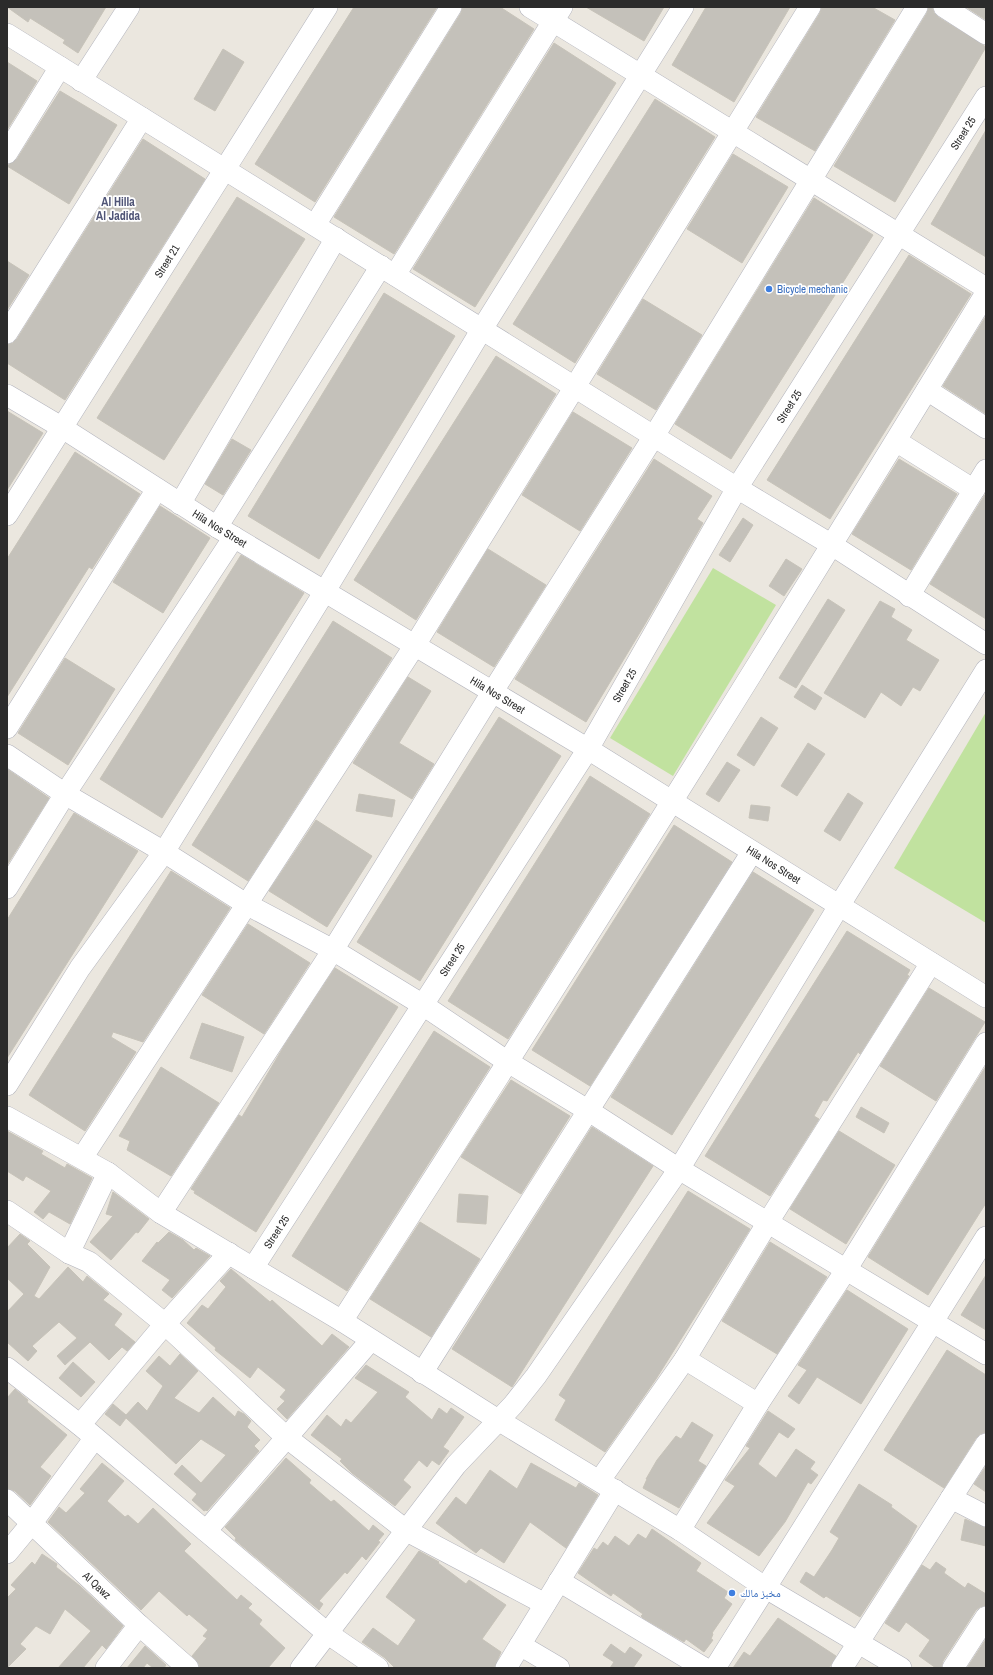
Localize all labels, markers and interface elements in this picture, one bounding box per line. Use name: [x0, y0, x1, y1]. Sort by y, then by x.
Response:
street label: Street 25: [947, 114, 979, 152]
district label: Al Hilla Al Jadida: [96, 194, 140, 224]
street label: Street 21: [151, 242, 183, 280]
place label: Bicycle mechanic: [777, 282, 848, 296]
marker: Bicycle mechanic: [764, 284, 774, 294]
street label: Street 25: [773, 387, 805, 426]
street label: Hila Nos Street: [190, 506, 250, 551]
street label: Street 25: [609, 666, 640, 705]
street label: Hila Nos Street: [468, 673, 528, 717]
street label: Hila Nos Street: [744, 842, 804, 887]
street label: Street 25: [436, 940, 468, 979]
street label: Street 25: [260, 1213, 292, 1251]
street label: Al Qawz: [79, 1568, 114, 1602]
place label: مخبز مالك: [740, 1586, 781, 1600]
marker: مخبز مالك: [727, 1588, 737, 1598]

